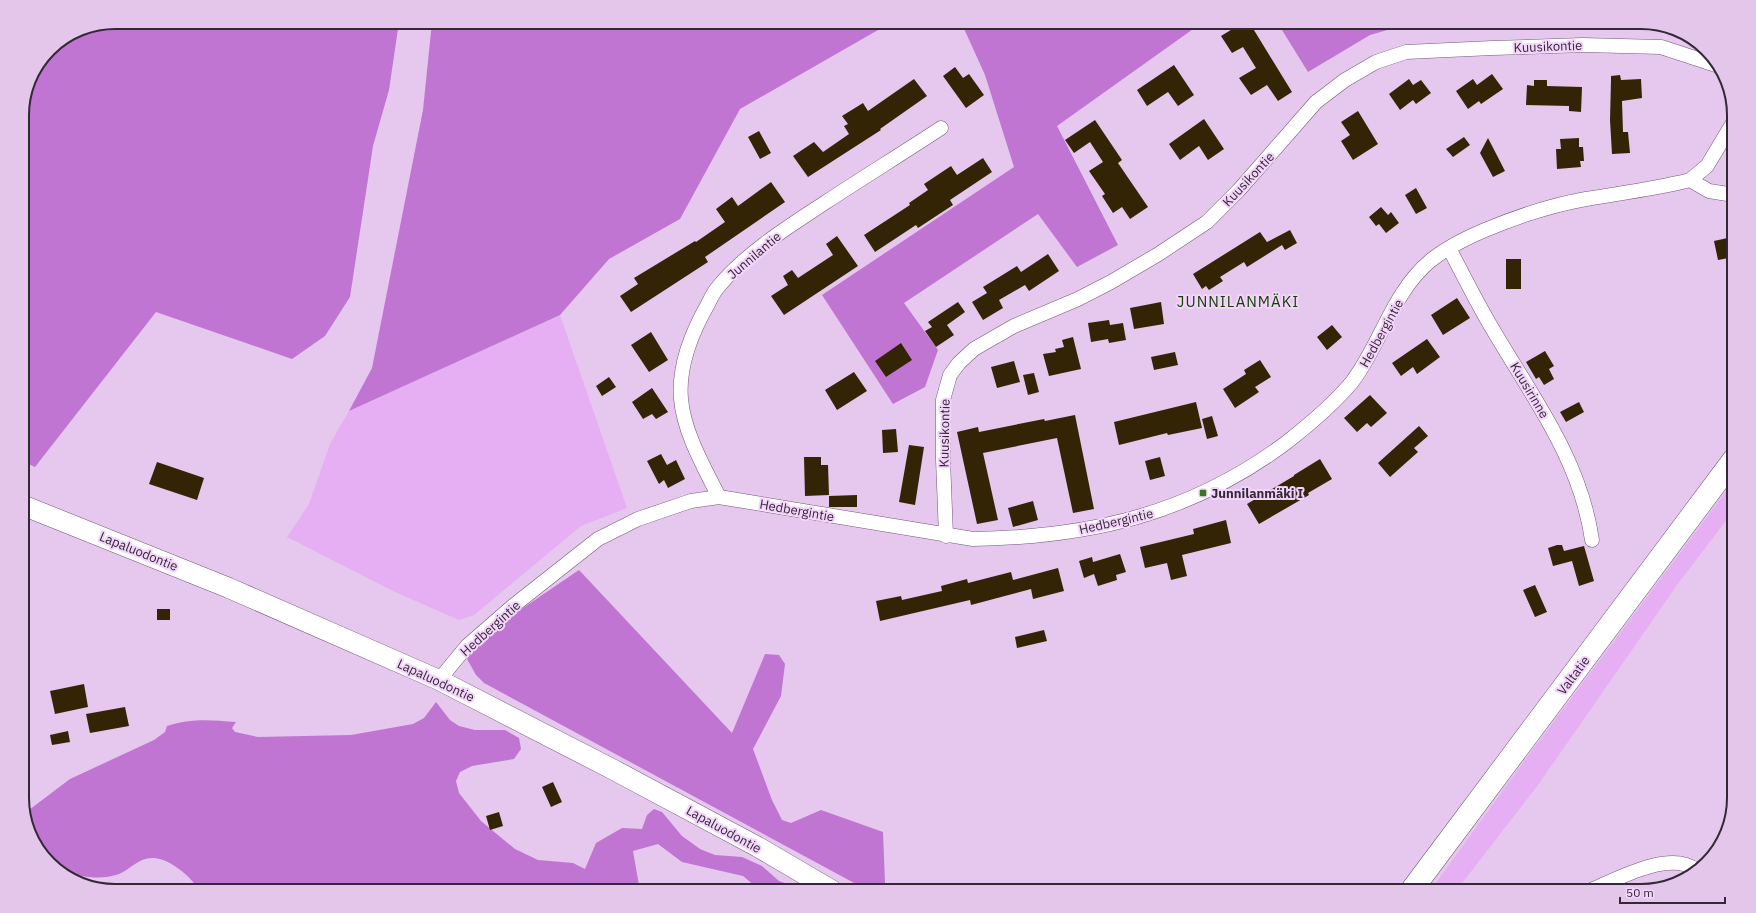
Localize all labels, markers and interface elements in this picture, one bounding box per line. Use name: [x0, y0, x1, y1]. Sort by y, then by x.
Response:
street label: Kuusikontie: [1513, 37, 1583, 56]
street label: Kuusikontie: [1219, 148, 1278, 210]
street label: Junnilantie: [724, 228, 785, 283]
district label: JUNNILANMÄKI: [1177, 292, 1299, 311]
street label: Hedbergintie: [1356, 296, 1407, 370]
street label: Kuusirinne: [1506, 359, 1553, 421]
street label: Kuusikontie: [935, 399, 954, 468]
place label: Junnilanmäki I: [1211, 485, 1303, 502]
marker: Junnilanmäki I: [1198, 488, 1208, 498]
street label: Hedbergintie: [758, 496, 836, 525]
street label: Hedbergintie: [1077, 505, 1155, 538]
street label: Lapaluodontie: [97, 528, 181, 575]
street label: Hedbergintie: [457, 597, 524, 660]
street label: Valtatie: [1553, 652, 1594, 698]
street label: Lapaluodontie: [394, 655, 477, 706]
street label: Lapaluodontie: [683, 802, 764, 857]
scale bar: [1620, 879, 1725, 905]
text: 50 m: [1626, 885, 1654, 900]

